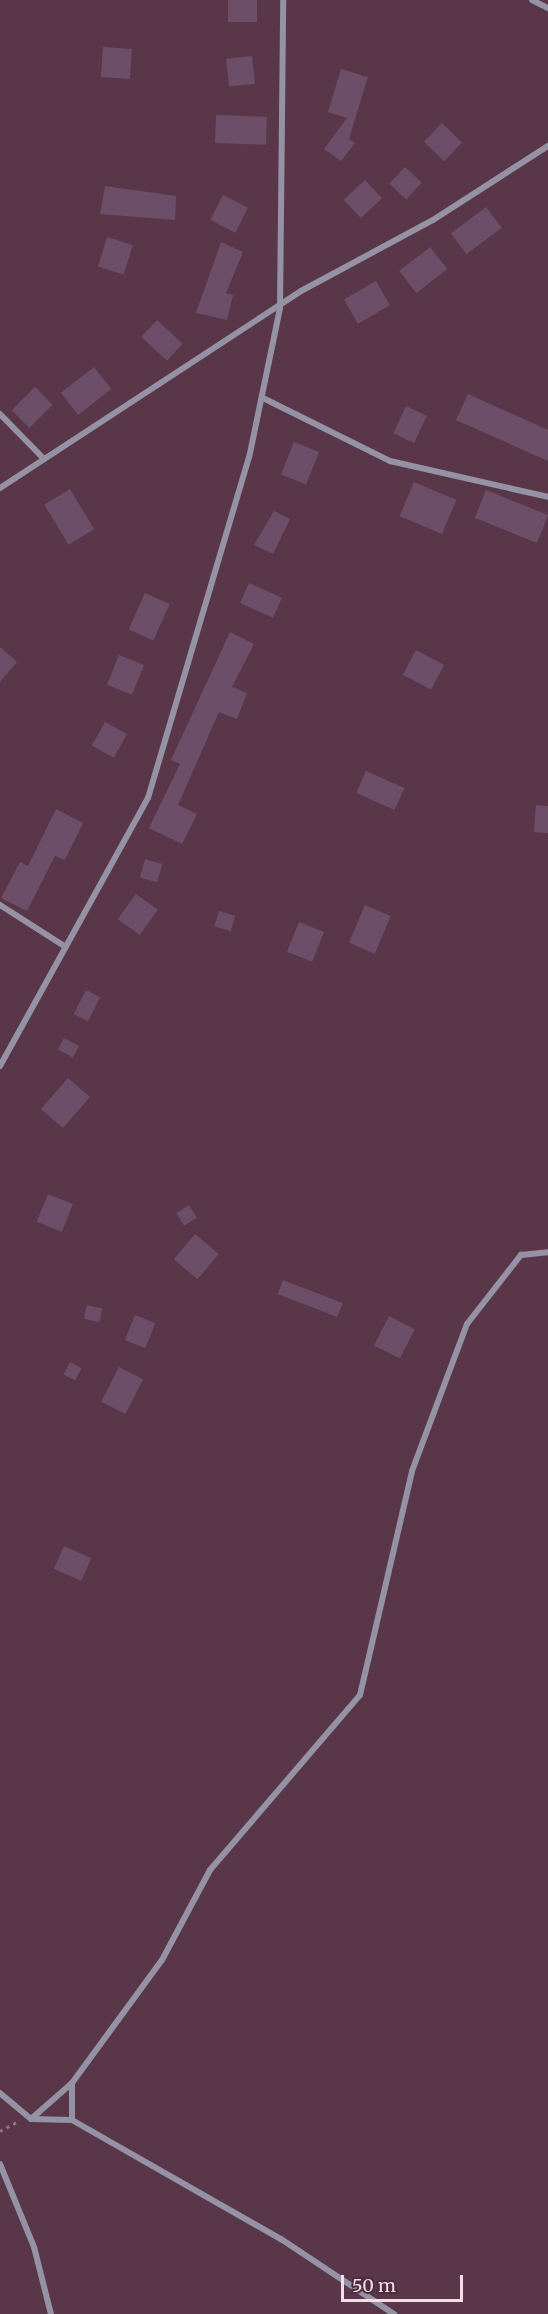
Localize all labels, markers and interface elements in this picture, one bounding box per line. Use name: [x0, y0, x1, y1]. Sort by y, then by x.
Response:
scale bar: [344, 2263, 466, 2301]
text: 50 m: [352, 2274, 396, 2297]

